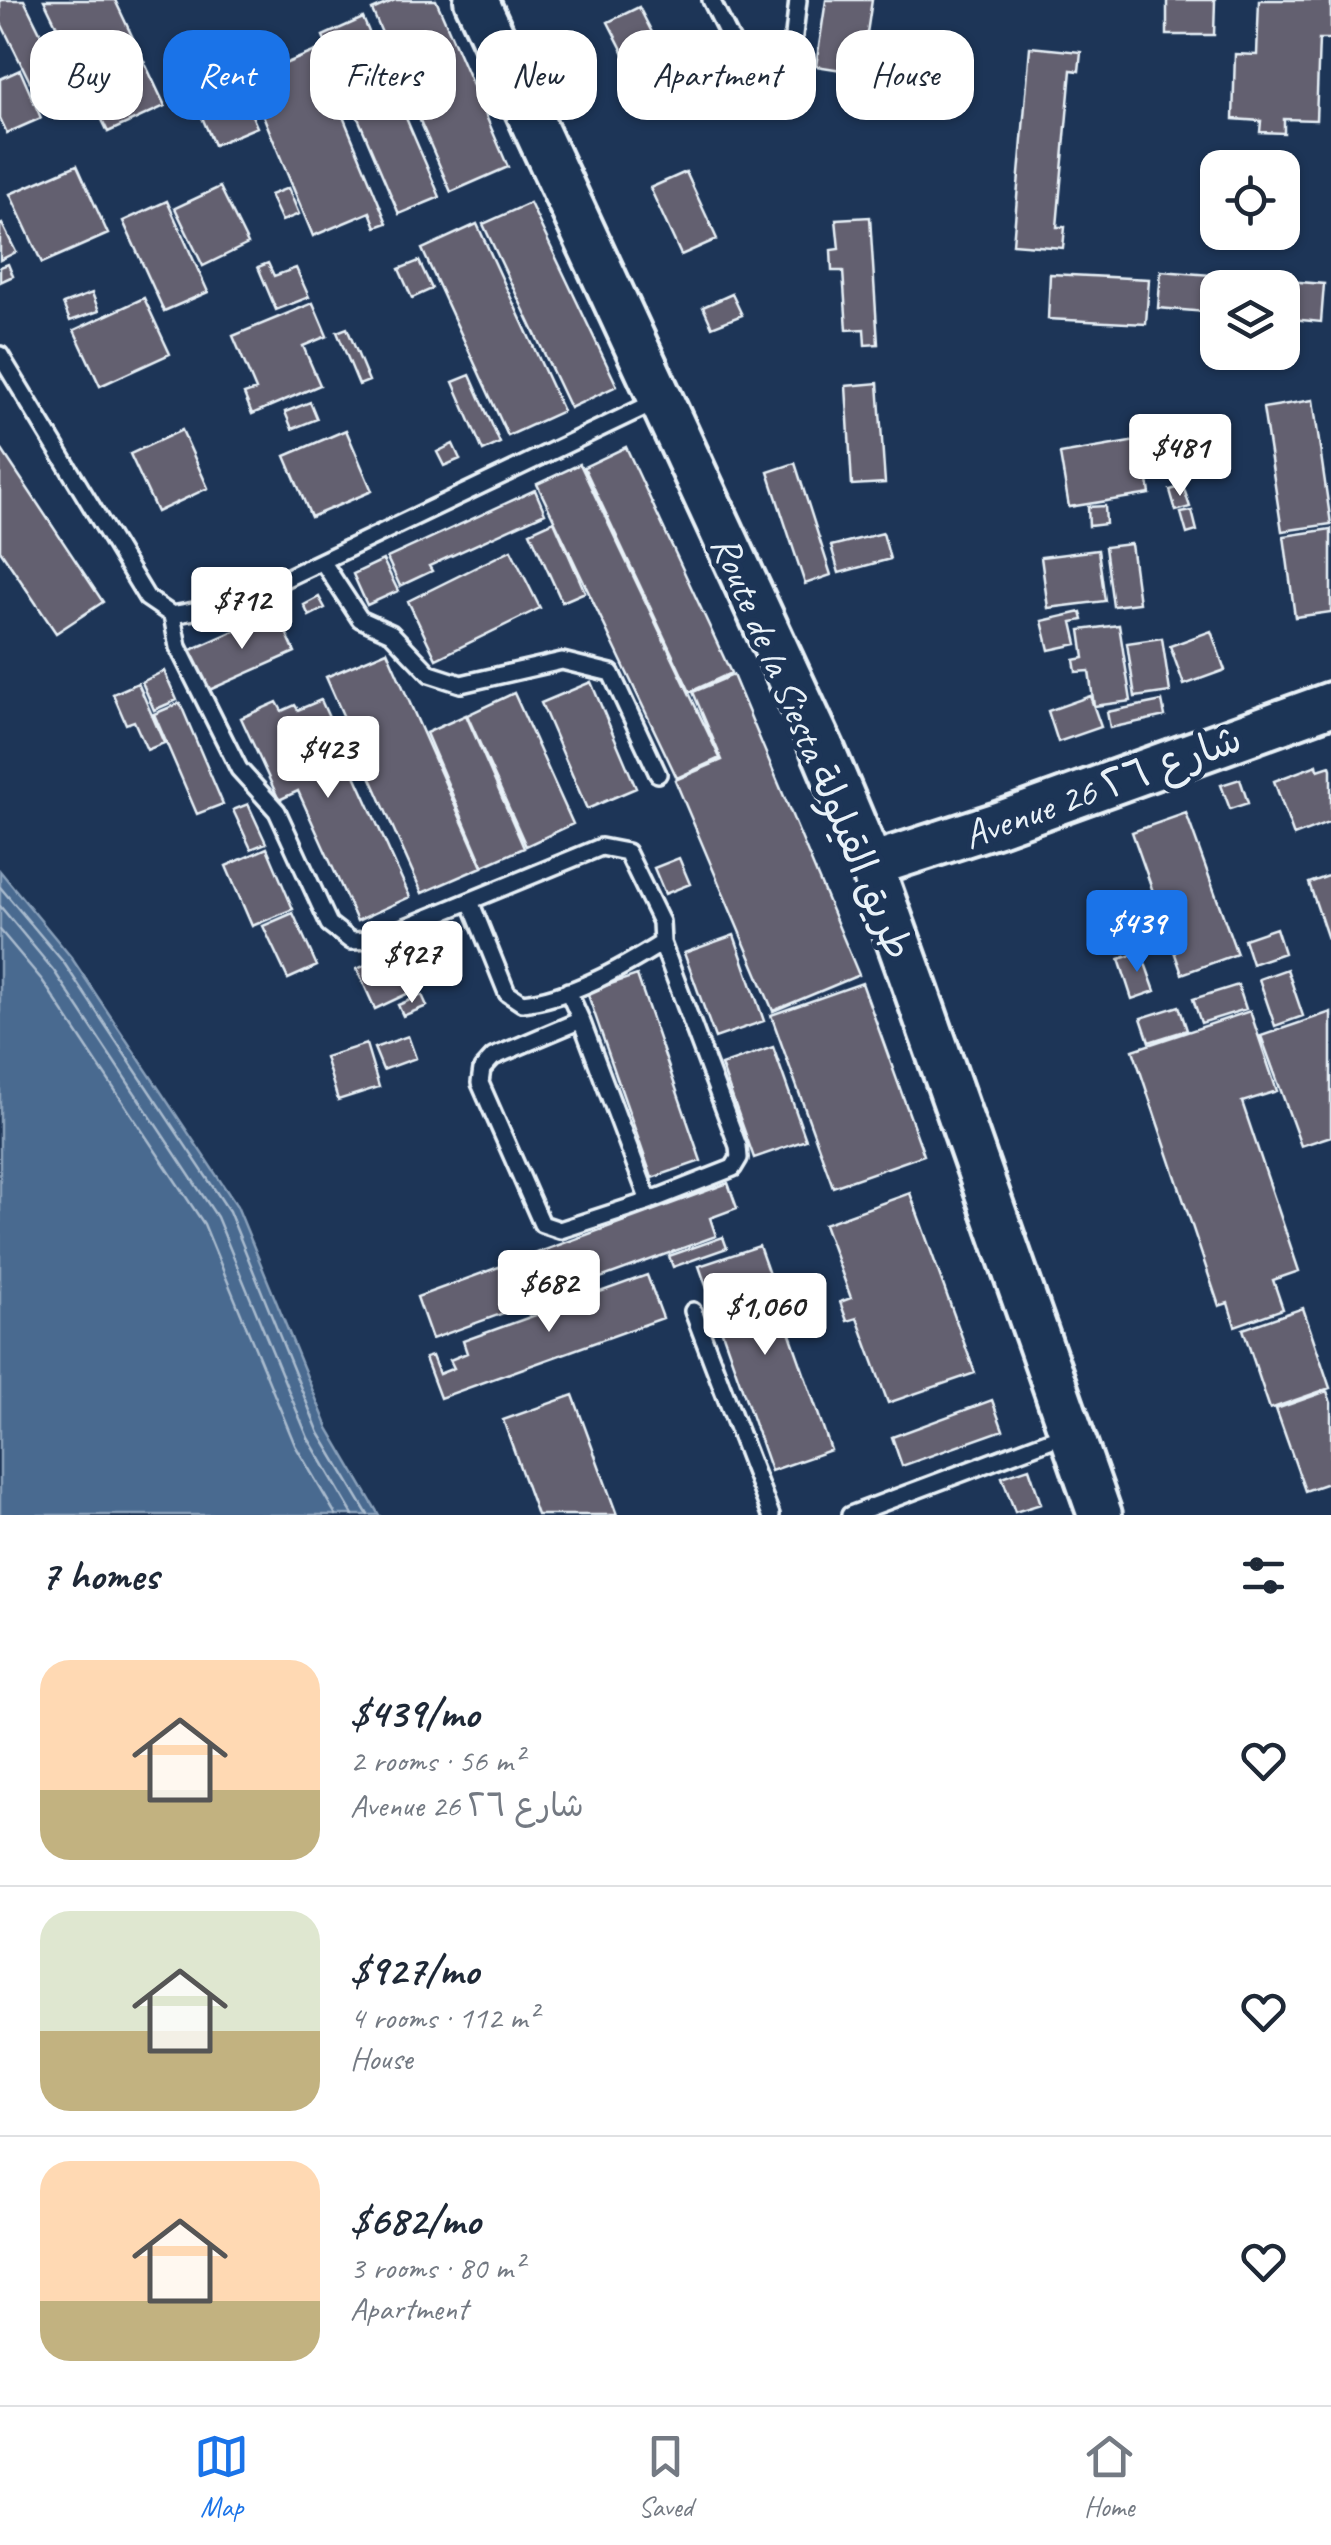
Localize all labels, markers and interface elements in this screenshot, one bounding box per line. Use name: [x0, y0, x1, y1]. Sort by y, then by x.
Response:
chip: Buy: [30, 30, 143, 120]
chip: Rent: [163, 30, 290, 120]
chip: Filters: [310, 30, 456, 120]
chip: New: [476, 30, 597, 120]
chip: Apartment: [617, 30, 816, 120]
chip: House: [836, 30, 974, 120]
map controls: [1200, 150, 1300, 370]
button: locate: [1200, 150, 1300, 250]
button: layers: [1200, 270, 1300, 370]
pin: $481: [1121, 414, 1239, 499]
text: $481: [1151, 426, 1209, 467]
street label: Route de la Siesta طريق القيلولة: [699, 528, 924, 968]
pin: $712: [183, 567, 301, 652]
text: $712: [213, 579, 271, 620]
street label: Avenue 26 شارع ٢٦: [957, 714, 1249, 862]
pin: $423: [269, 716, 387, 801]
text: $423: [299, 728, 357, 769]
pin: $439: [1078, 890, 1196, 975]
text: $439: [1108, 902, 1166, 943]
pin: $927: [353, 921, 471, 1006]
text: $927: [383, 933, 441, 974]
pin: $682: [490, 1250, 608, 1335]
text: $682: [520, 1262, 578, 1303]
pin: $1,060: [684, 1273, 846, 1358]
text: $1,060: [725, 1285, 805, 1326]
icon: filters: [1236, 1548, 1291, 1603]
text: 7 homes: [40, 1549, 158, 1602]
text: $439/mo: [350, 1687, 479, 1740]
icon: home: [120, 1700, 240, 1820]
icon: heart: [1236, 1733, 1291, 1788]
text: 2 rooms · 56 m²: [350, 1740, 523, 1781]
text: Avenue 26 شارع ٢٦: [350, 1785, 584, 1826]
text: $927/mo: [350, 1944, 479, 1997]
icon: home: [120, 1951, 240, 2071]
icon: heart: [1236, 1984, 1291, 2039]
text: 4 rooms · 112 m²: [350, 1997, 537, 2038]
text: House: [350, 2038, 412, 2079]
text: $682/mo: [350, 2194, 480, 2247]
icon: home: [120, 2201, 240, 2321]
icon: heart: [1236, 2234, 1291, 2289]
text: 3 rooms · 80 m²: [350, 2247, 523, 2288]
text: Apartment: [350, 2288, 468, 2329]
tab: Map: [194, 2429, 249, 2524]
tab: Saved: [638, 2429, 693, 2524]
tab: Home: [1082, 2429, 1137, 2524]

